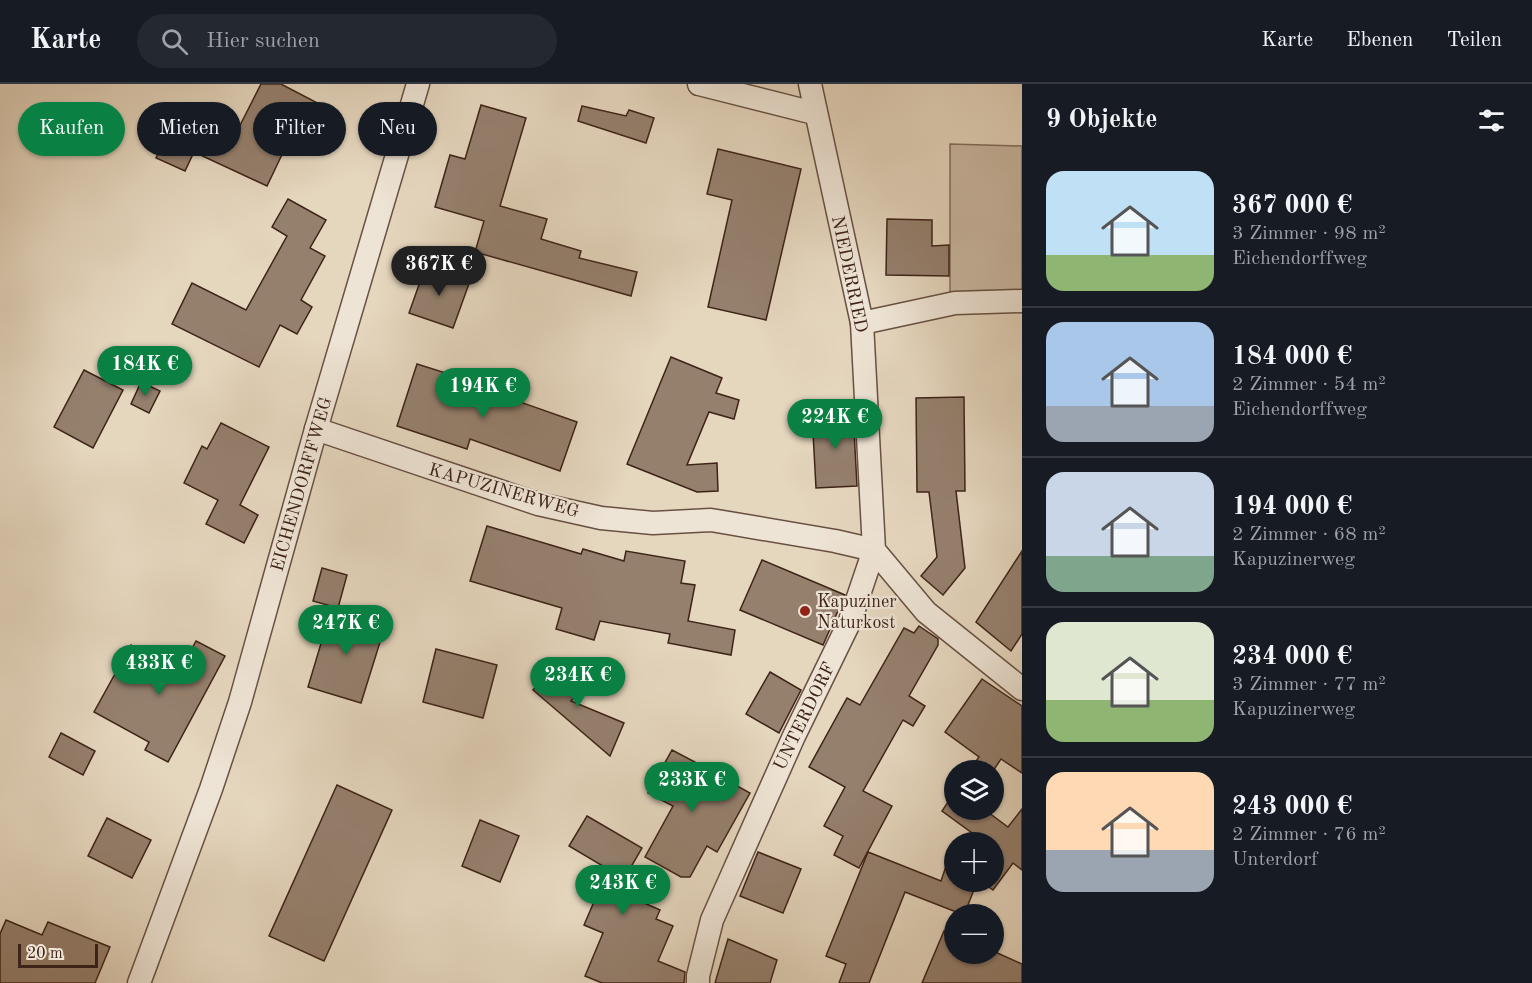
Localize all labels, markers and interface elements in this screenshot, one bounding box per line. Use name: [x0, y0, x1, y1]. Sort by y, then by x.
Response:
search box: [137, 14, 557, 68]
icon: search: [158, 25, 191, 58]
text: Karte: [30, 27, 101, 55]
text: Hier suchen: [206, 30, 320, 52]
text: Karte: [1261, 30, 1313, 51]
text: Ebenen: [1346, 30, 1413, 51]
text: Teilen: [1446, 30, 1502, 51]
chip: Kaufen: [18, 102, 125, 156]
chip: Mieten: [137, 102, 241, 156]
chip: Filter: [253, 102, 346, 156]
chip: Neu: [358, 102, 437, 156]
icon: filters: [1475, 104, 1508, 137]
text: 9 Objekte: [1046, 107, 1158, 133]
text: 367 000 €: [1232, 193, 1352, 219]
icon: home: [1094, 195, 1166, 267]
street label: NIEDERRIED: [828, 214, 870, 334]
text: 3 Zimmer · 98 m²: [1232, 224, 1386, 244]
pin: 367K €: [390, 246, 488, 297]
text: Eichendorffweg: [1232, 249, 1367, 269]
text: 367K €: [405, 255, 473, 275]
text: 184 000 €: [1232, 344, 1352, 370]
pin: 184K €: [96, 346, 194, 397]
icon: home: [1094, 346, 1166, 418]
text: 184K €: [111, 355, 179, 375]
pin: 194K €: [434, 368, 532, 419]
text: 2 Zimmer · 54 m²: [1232, 375, 1386, 395]
text: 194K €: [449, 377, 517, 397]
street label: EICHENDORFFWEG: [268, 395, 335, 574]
pin: 224K €: [786, 399, 884, 450]
text: Eichendorffweg: [1232, 400, 1367, 420]
text: 224K €: [801, 408, 869, 428]
street label: KAPUZINERWEG: [426, 461, 581, 521]
text: 194 000 €: [1232, 494, 1352, 520]
icon: home: [1094, 496, 1166, 568]
text: 2 Zimmer · 68 m²: [1232, 525, 1386, 545]
text: Kapuzinerweg: [1232, 550, 1355, 570]
place label: Kapuziner Naturkost: [817, 593, 897, 632]
marker: Kapuziner Naturkost: [798, 604, 812, 618]
pin: 247K €: [297, 605, 395, 656]
text: 247K €: [312, 614, 380, 634]
text: 234 000 €: [1232, 644, 1352, 670]
pin: 433K €: [110, 645, 208, 696]
icon: home: [1094, 646, 1166, 718]
text: 433K €: [125, 654, 193, 674]
pin: 234K €: [529, 657, 627, 708]
street label: UNTERDORF: [771, 660, 839, 773]
text: 234K €: [544, 666, 612, 686]
text: 3 Zimmer · 77 m²: [1232, 675, 1386, 695]
text: Kapuzinerweg: [1232, 700, 1355, 720]
map controls: [944, 760, 1004, 964]
button: layers: [944, 760, 1004, 820]
pin: 233K €: [643, 762, 741, 813]
text: 233K €: [658, 771, 726, 791]
text: 243 000 €: [1232, 794, 1352, 820]
icon: home: [1094, 796, 1166, 868]
text: 2 Zimmer · 76 m²: [1232, 825, 1386, 845]
button: +: [944, 832, 1004, 892]
text: Unterdorf: [1232, 850, 1318, 870]
pin: 243K €: [574, 865, 672, 916]
text: 243K €: [589, 874, 657, 894]
button: −: [944, 904, 1004, 964]
scale bar: [18, 941, 98, 968]
text: 20 m: [27, 946, 63, 962]

